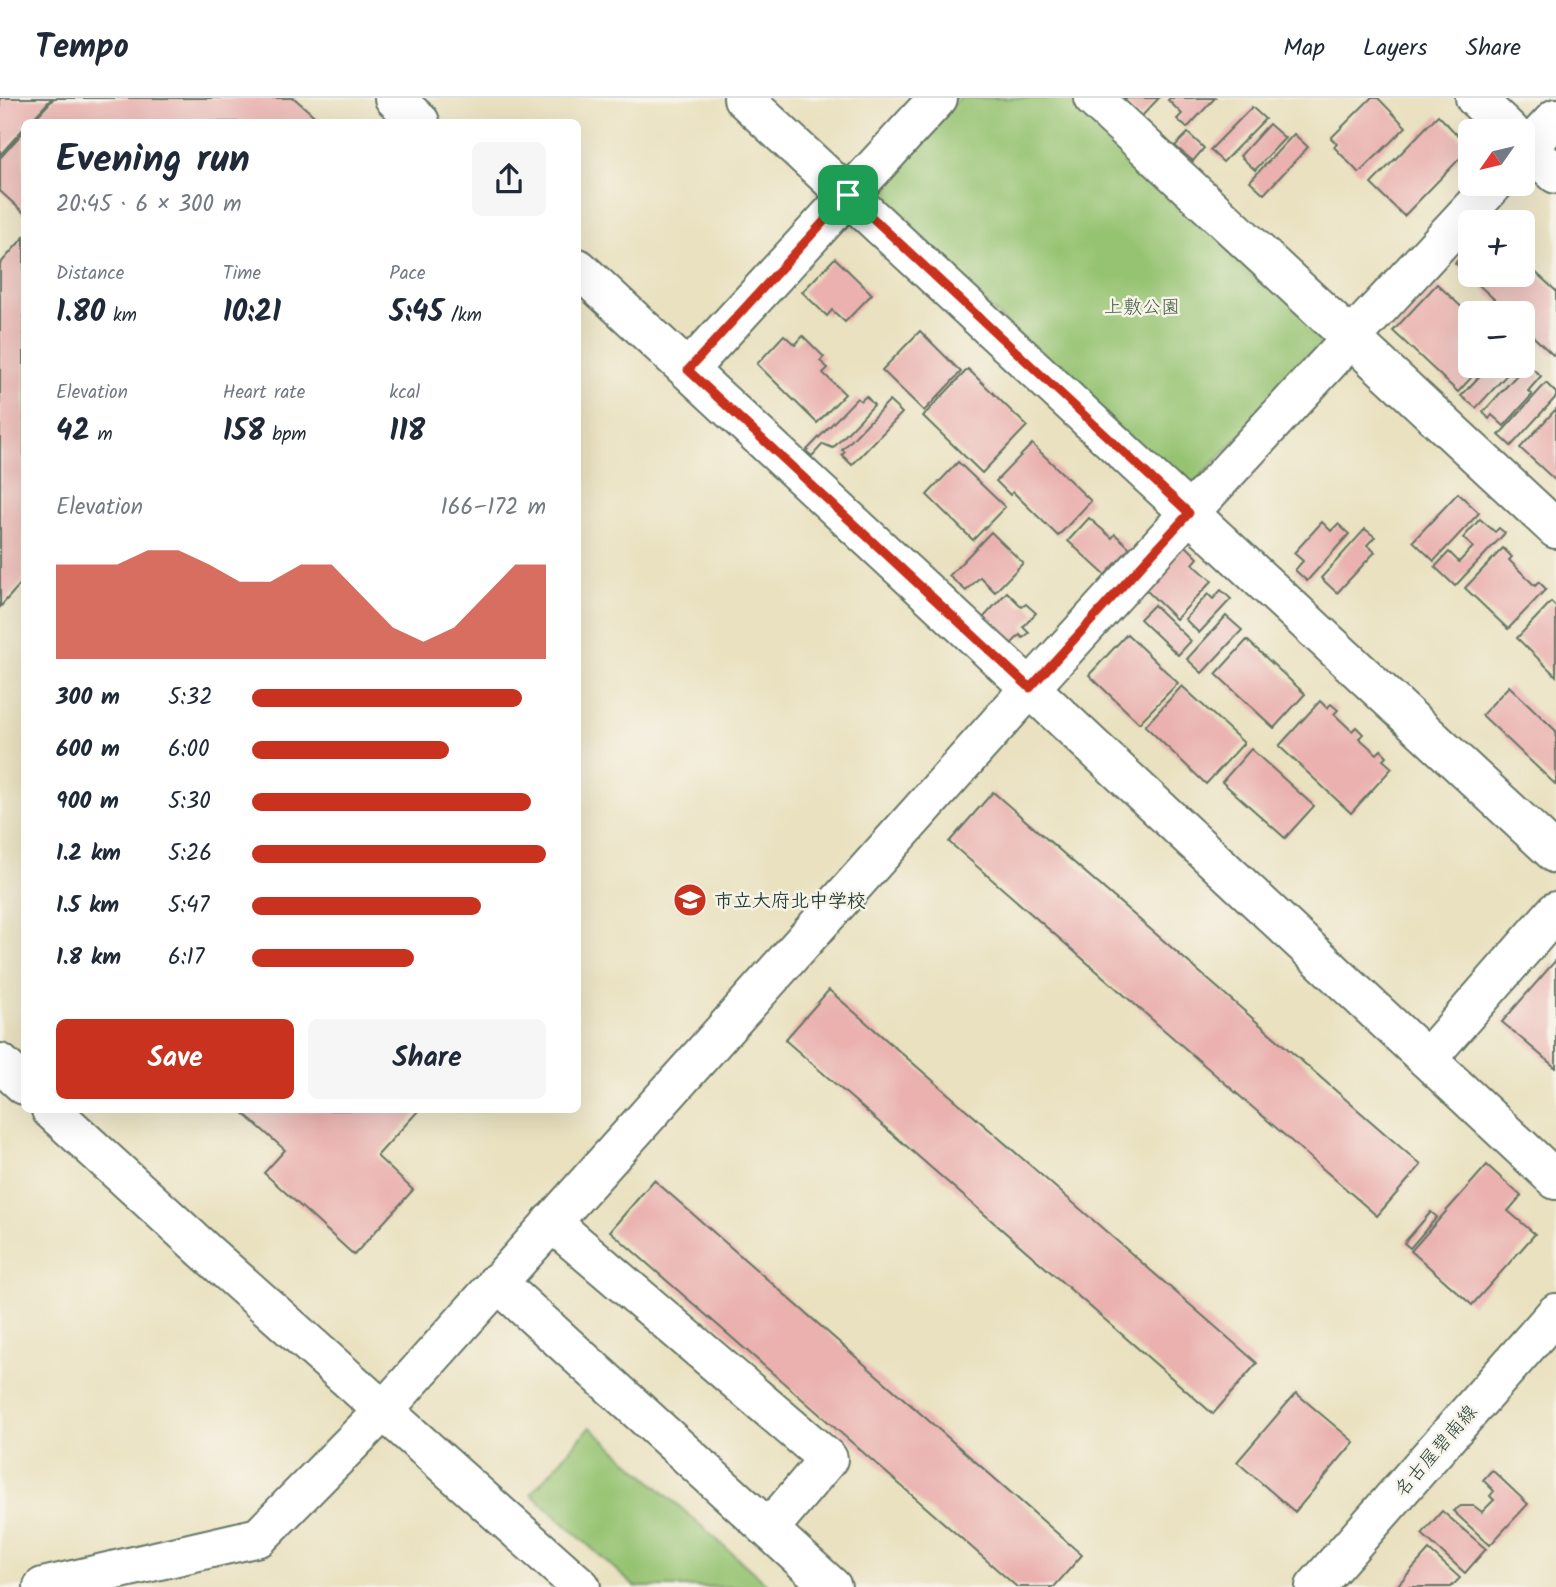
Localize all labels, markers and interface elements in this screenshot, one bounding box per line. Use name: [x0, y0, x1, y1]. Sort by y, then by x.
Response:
text: Tempo: [35, 22, 129, 75]
text: Map: [1283, 29, 1325, 68]
text: Layers: [1363, 29, 1427, 68]
text: Share: [1465, 29, 1521, 68]
north arrow: [1458, 119, 1535, 196]
map controls: [1458, 119, 1535, 378]
text: Evening run: [56, 131, 250, 191]
button: share: [472, 142, 546, 216]
pin: [818, 165, 878, 225]
icon: arrive: [829, 176, 867, 214]
text: 20:45 · 6 × 300 m: [56, 187, 242, 223]
button: +: [1458, 210, 1535, 287]
text: Distance: [56, 259, 124, 289]
text: Time: [223, 259, 261, 289]
text: Pace: [389, 259, 426, 289]
text: 1.80: [56, 289, 105, 337]
text: 10:21: [223, 289, 281, 337]
text: 5:45: [389, 289, 443, 337]
park label: 上敷公園: [1104, 293, 1180, 323]
text: km: [105, 301, 137, 331]
text: /km: [443, 301, 482, 331]
button: −: [1458, 301, 1535, 378]
text: Elevation: [56, 378, 128, 408]
text: Heart rate: [223, 378, 305, 408]
text: kcal: [389, 378, 420, 408]
text: 42: [56, 408, 90, 456]
text: 158: [223, 408, 265, 456]
text: 118: [389, 408, 425, 456]
text: m: [90, 420, 113, 450]
text: bpm: [265, 420, 306, 450]
text: Elevation: [56, 490, 143, 526]
text: 166–172 m: [440, 490, 546, 526]
text: 300 m: [56, 680, 120, 716]
text: 5:32: [168, 680, 213, 716]
text: 600 m: [56, 732, 120, 768]
text: 6:00: [168, 732, 209, 768]
text: 900 m: [56, 784, 119, 820]
text: 5:30: [168, 784, 211, 820]
text: 1.2 km: [56, 836, 121, 872]
text: 5:26: [168, 836, 212, 872]
school or university icon: 市立大府北中学校: [671, 881, 709, 919]
place label: 市立大府北中学校: [714, 887, 866, 917]
text: 1.5 km: [56, 888, 119, 924]
text: 5:47: [168, 888, 209, 924]
text: 1.8 km: [56, 940, 121, 976]
text: 6:17: [168, 940, 204, 976]
button: Save: [56, 1019, 294, 1099]
button: Share: [308, 1019, 546, 1099]
street label: 名古屋碧南線: [1388, 1398, 1485, 1504]

